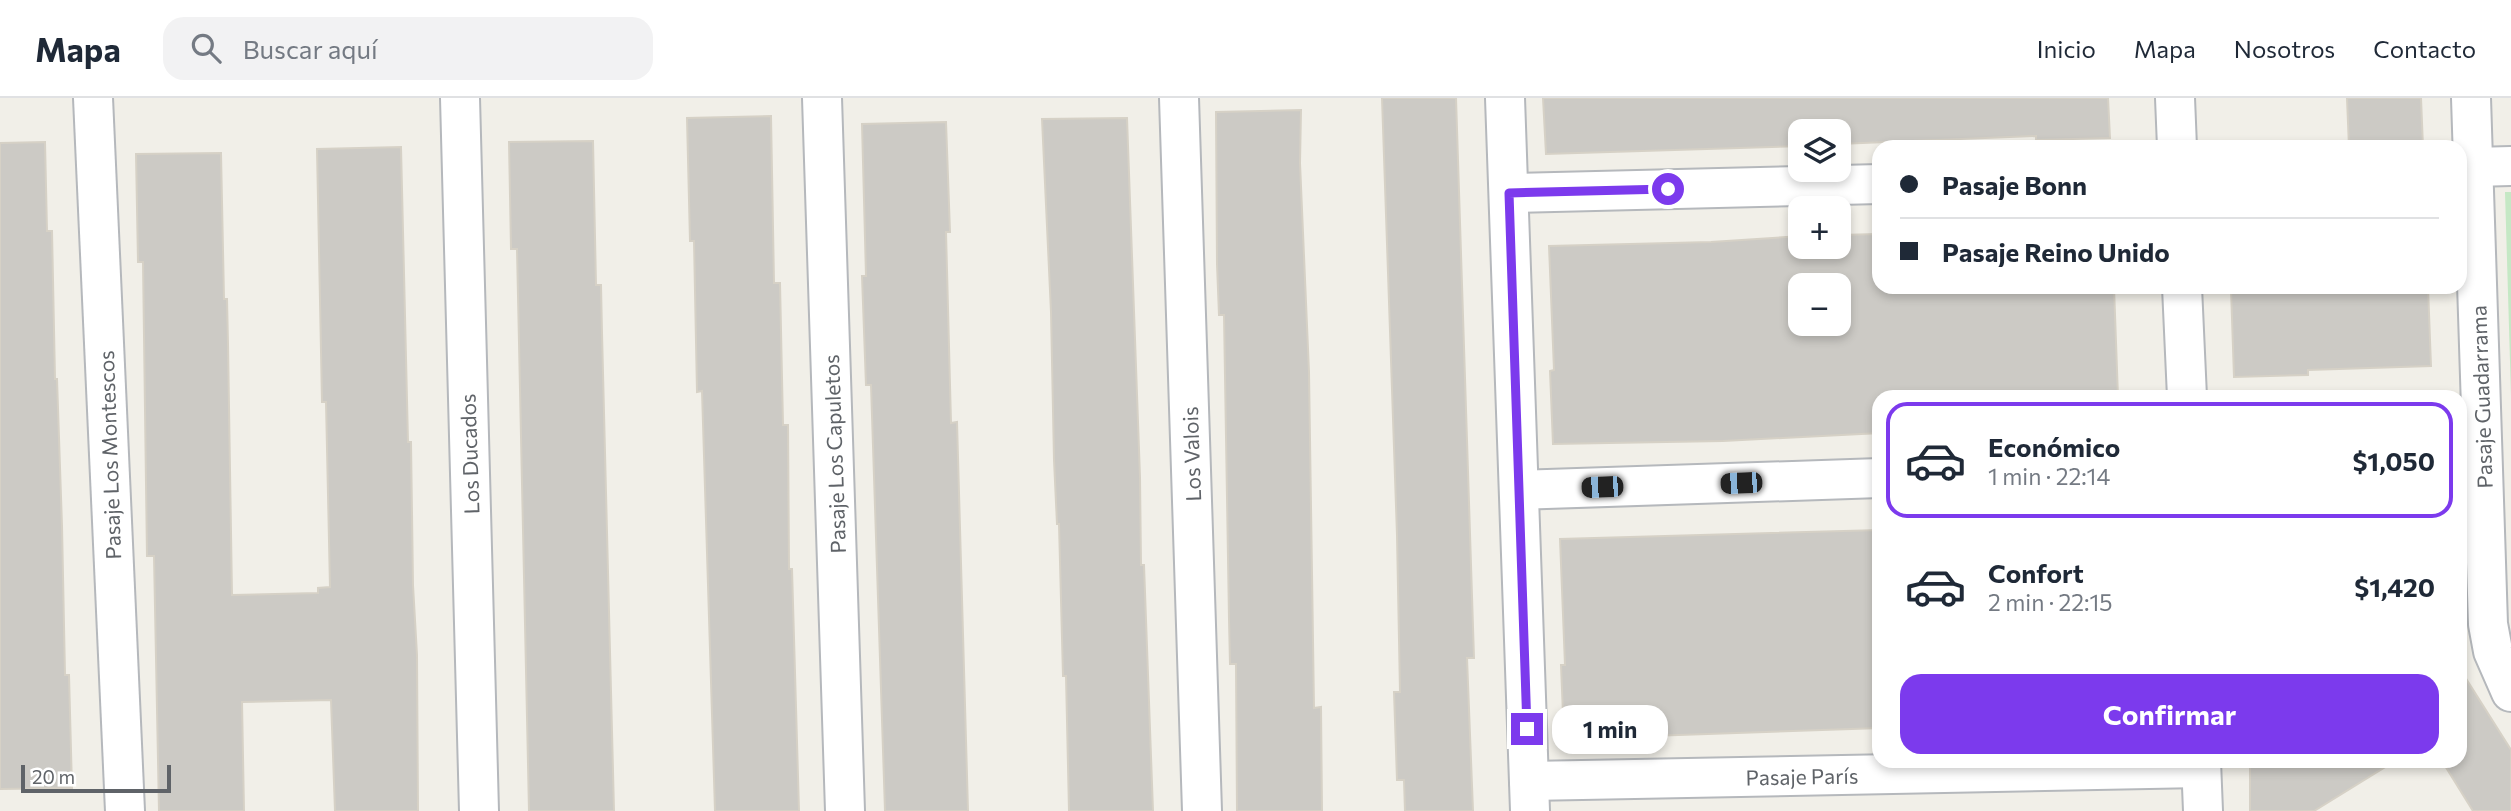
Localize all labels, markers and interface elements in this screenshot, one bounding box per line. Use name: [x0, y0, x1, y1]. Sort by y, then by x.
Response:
search box: [163, 17, 653, 80]
text: Mapa: [35, 28, 121, 69]
icon: search: [187, 29, 225, 67]
text: Buscar aquí: [243, 33, 378, 64]
text: Inicio: [2037, 34, 2096, 63]
text: Mapa: [2134, 34, 2196, 63]
text: Nosotros: [2234, 34, 2335, 63]
text: Contacto: [2373, 34, 2476, 63]
map controls: [1788, 119, 1851, 336]
button: layers: [1788, 119, 1851, 182]
text: Pasaje Bonn: [1942, 169, 2087, 200]
route start: [1652, 173, 1684, 205]
button: +: [1788, 196, 1851, 259]
text: Pasaje Reino Unido: [1942, 236, 2170, 267]
button: −: [1788, 273, 1851, 336]
street label: Pasaje Guadarrama: [2465, 305, 2497, 489]
street label: Pasaje Los Montescos: [93, 350, 125, 560]
street label: Pasaje Los Capuletos: [818, 354, 850, 554]
street label: Los Ducados: [454, 393, 484, 515]
street label: Los Valois: [1177, 406, 1205, 502]
icon: car: [1904, 429, 1967, 492]
text: Económico: [1988, 431, 2120, 462]
text: $1,050: [2352, 445, 2435, 476]
text: 1 min · 22:14: [1988, 462, 2110, 490]
car: [1720, 472, 1763, 494]
car: [1581, 476, 1624, 498]
icon: car: [1904, 555, 1967, 618]
text: Confort: [1988, 557, 2084, 588]
text: $1,420: [2354, 571, 2435, 602]
text: 2 min · 22:15: [1988, 588, 2113, 616]
button: Confirmar: [1900, 674, 2439, 754]
callout: 1 min: [1552, 704, 1667, 754]
route end: [1511, 713, 1543, 745]
text: 1 min: [1583, 715, 1637, 743]
scale bar: [21, 762, 172, 794]
street label: Pasaje París: [1745, 763, 1859, 789]
text: 20 m: [32, 765, 75, 788]

